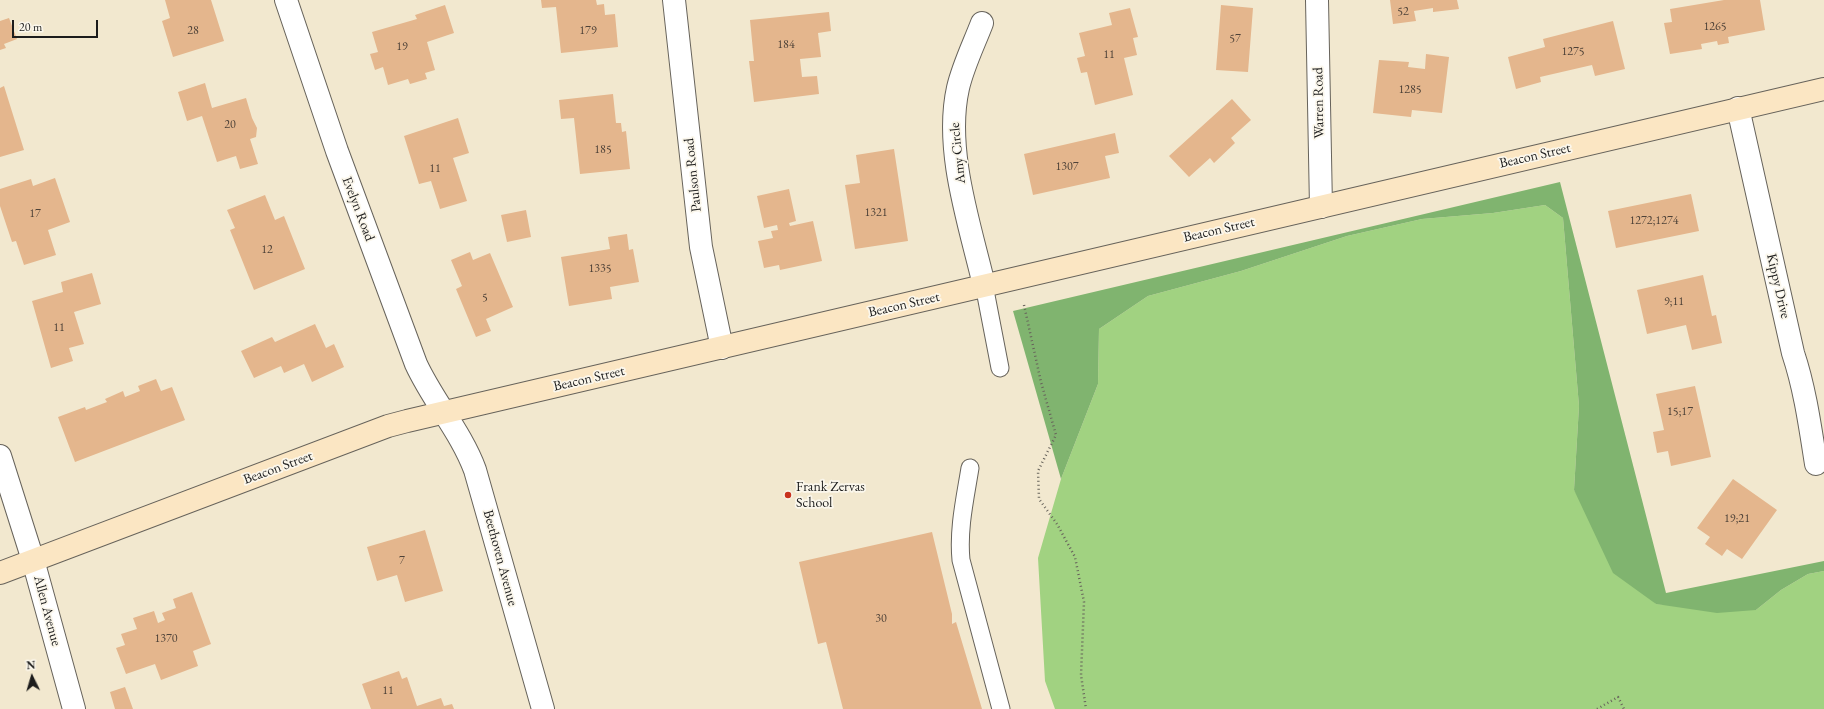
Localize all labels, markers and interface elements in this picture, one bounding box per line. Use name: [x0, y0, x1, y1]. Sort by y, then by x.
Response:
house number: 52: [1397, 5, 1409, 19]
scale bar: [14, 12, 100, 38]
text: 20 m: [19, 19, 42, 35]
house number: 1265: [1703, 20, 1727, 34]
house number: 28: [187, 24, 199, 38]
house number: 179: [579, 24, 597, 38]
house number: 57: [1229, 32, 1241, 46]
house number: 184: [777, 38, 795, 52]
house number: 19: [396, 40, 408, 54]
house number: 1275: [1561, 45, 1585, 59]
house number: 11: [1103, 48, 1115, 62]
street label: Warren Road: [1310, 67, 1328, 139]
house number: 1285: [1398, 83, 1422, 97]
house number: 20: [224, 118, 236, 132]
street label: Amy Circle: [946, 122, 970, 184]
street label: Paulson Road: [681, 137, 705, 213]
street label: Beacon Street: [1498, 140, 1572, 172]
house number: 185: [594, 143, 612, 157]
house number: 1307: [1055, 160, 1079, 174]
house number: 11: [429, 162, 441, 176]
street label: Evelyn Road: [338, 174, 378, 244]
house number: 1321: [864, 206, 888, 220]
house number: 17: [29, 207, 41, 221]
street label: Beacon Street: [1182, 214, 1256, 246]
house number: 1272;1274: [1630, 214, 1678, 228]
house number: 12: [261, 243, 273, 257]
street label: Kippy Drive: [1762, 252, 1794, 320]
house number: 1335: [588, 262, 612, 276]
street label: Beacon Street: [867, 289, 941, 321]
house number: 5: [482, 291, 488, 305]
house number: 9;11: [1664, 295, 1684, 309]
house number: 11: [53, 321, 65, 335]
street label: Beacon Street: [552, 363, 626, 395]
house number: 15;17: [1667, 405, 1693, 419]
street label: Beacon Street: [241, 448, 315, 488]
place label: Frank Zervas School: [796, 479, 865, 512]
marker: Frank Zervas School: [783, 490, 793, 500]
street label: Beethoven Avenue: [479, 508, 521, 608]
house number: 19;21: [1724, 512, 1750, 526]
house number: 7: [399, 554, 405, 568]
street label: Allen Avenue: [30, 574, 64, 648]
house number: 30: [875, 612, 887, 626]
house number: 1370: [154, 632, 178, 646]
north arrow: [12, 657, 52, 697]
text: N: [26, 658, 36, 672]
house number: 11: [382, 684, 394, 698]

